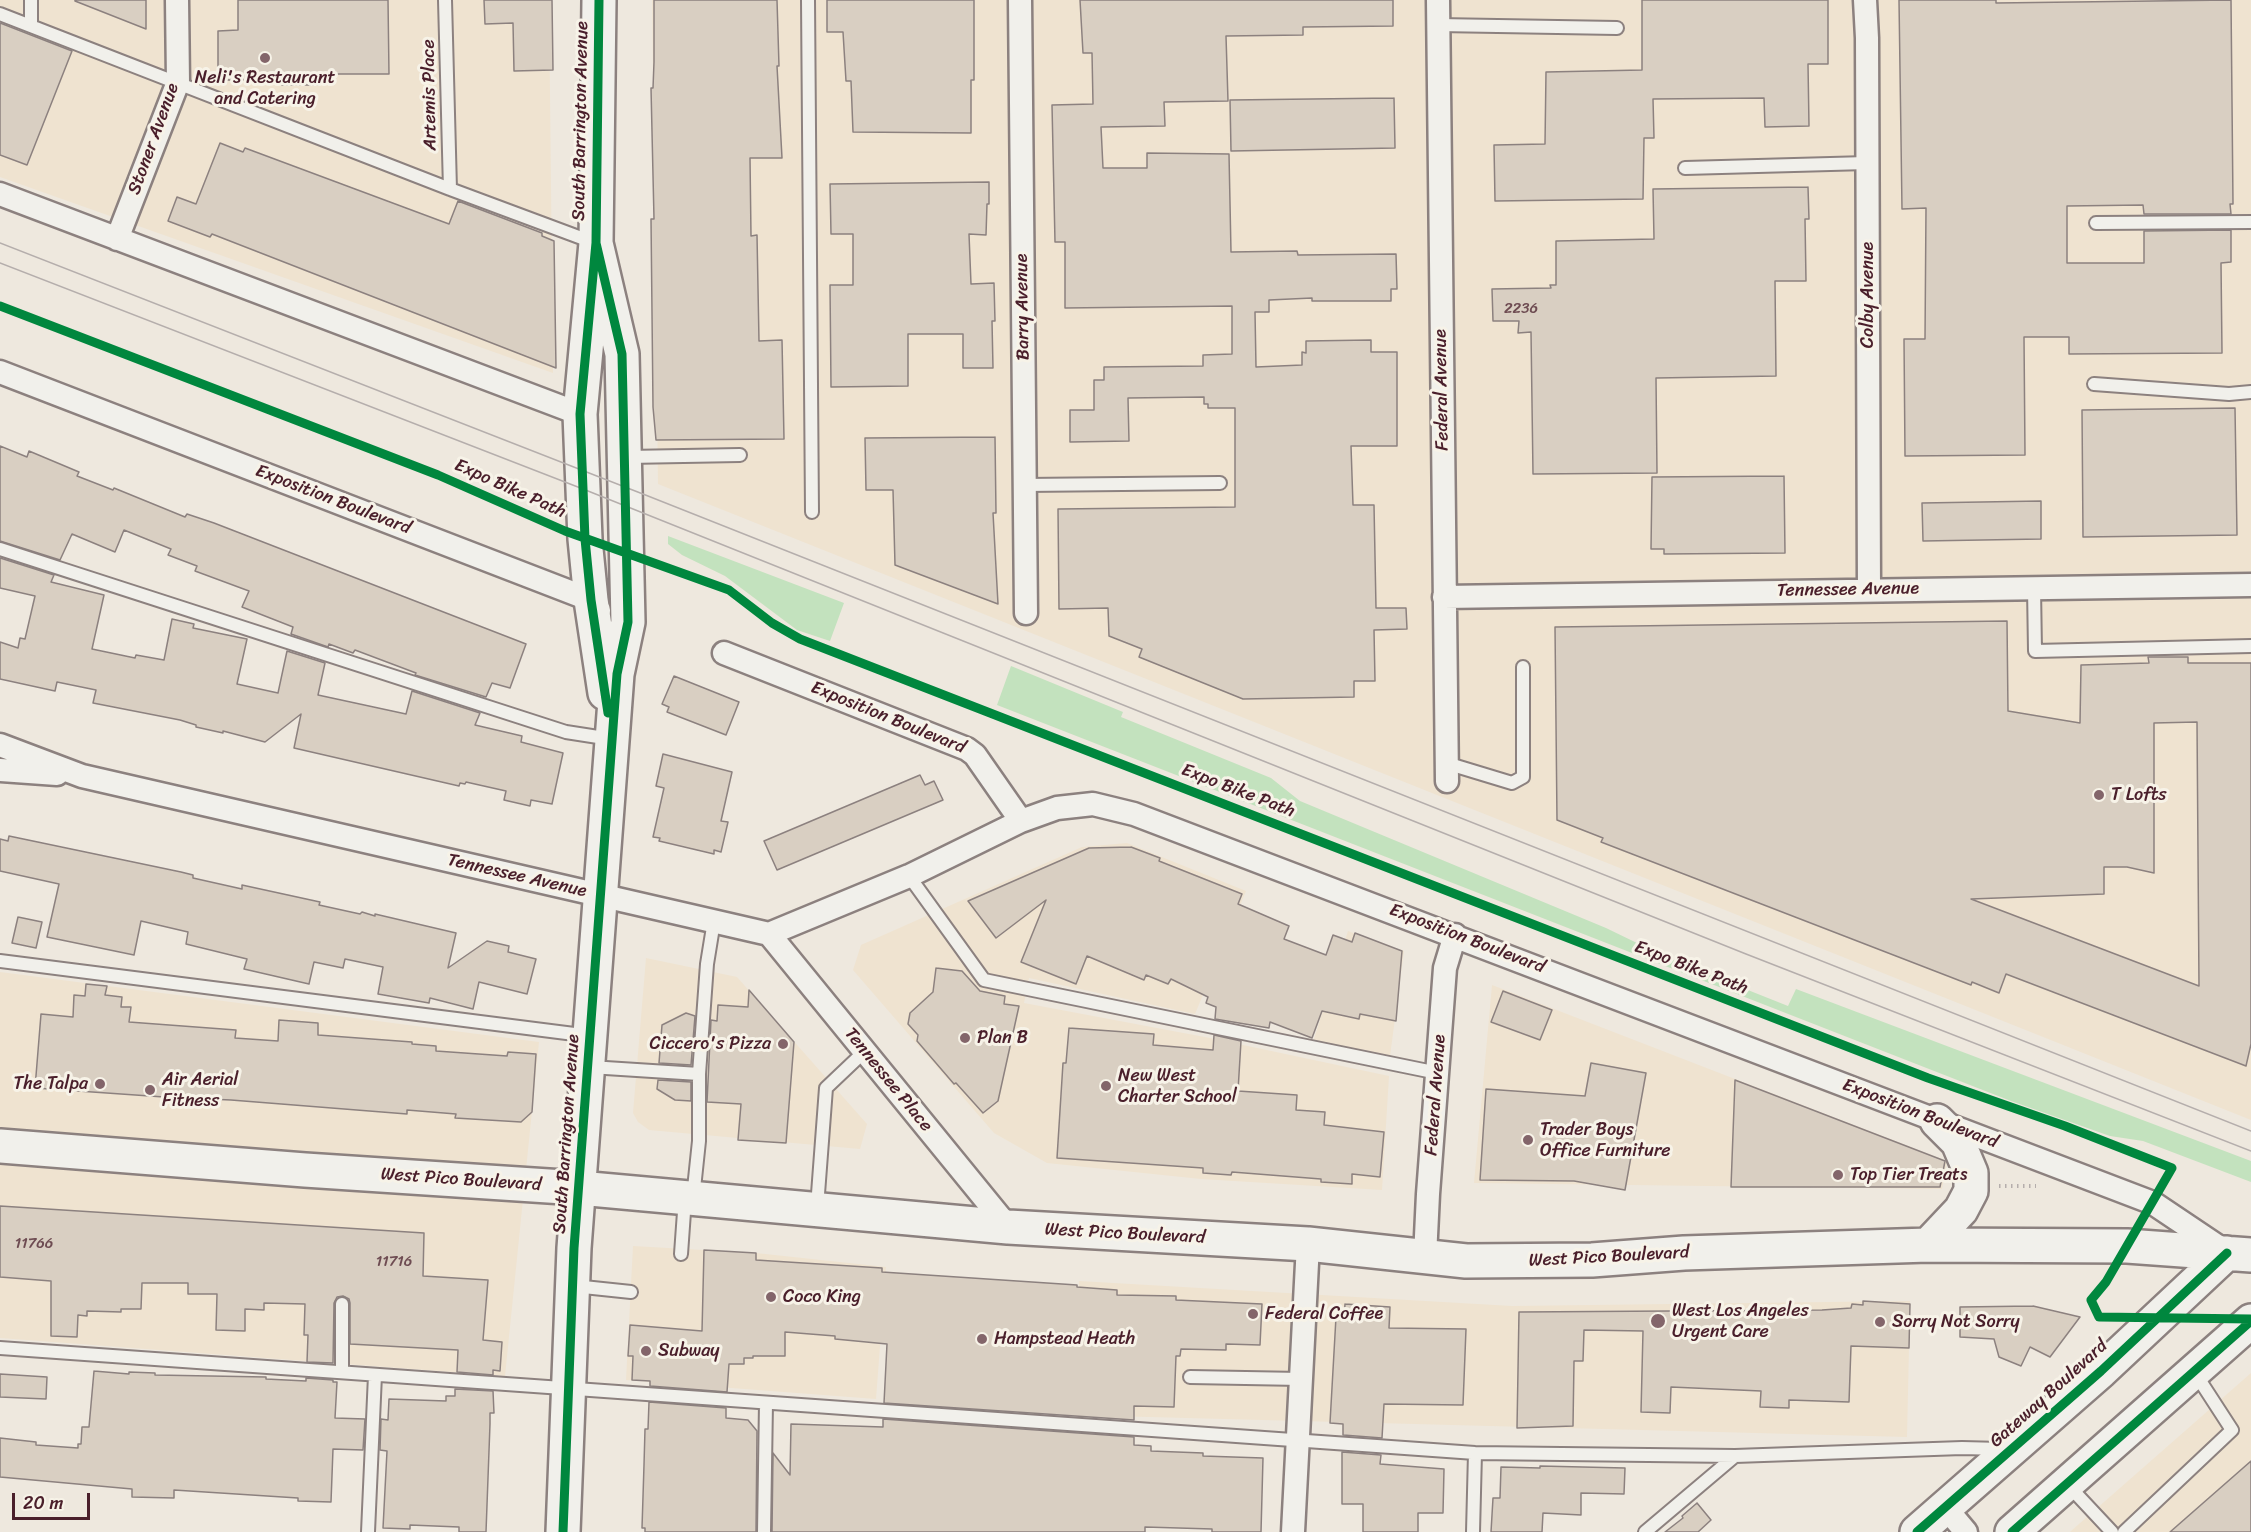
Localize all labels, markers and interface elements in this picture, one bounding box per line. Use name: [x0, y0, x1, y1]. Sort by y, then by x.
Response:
street label: South Barrington Avenue: [568, 21, 594, 221]
street label: Artemis Place: [418, 39, 442, 151]
marker: Neli's Restaurant and Catering: [258, 51, 272, 65]
place label: Neli's Restaurant and Catering: [195, 67, 335, 110]
street label: Stoner Avenue: [124, 80, 184, 198]
street label: Colby Avenue: [1857, 242, 1879, 348]
street label: Barry Avenue: [1011, 254, 1035, 360]
house number: 2236: [1504, 300, 1538, 318]
street label: Federal Avenue: [1430, 329, 1454, 451]
street label: Expo Bike Path: [451, 455, 569, 523]
street label: Exposition Boulevard: [252, 460, 414, 540]
street label: Tennessee Avenue: [1777, 578, 1919, 602]
street label: Exposition Boulevard: [808, 677, 968, 759]
street label: Expo Bike Path: [1178, 759, 1298, 823]
place label: T Lofts: [2111, 784, 2167, 806]
marker: T Lofts: [2092, 788, 2106, 802]
street label: Tennessee Avenue: [445, 850, 589, 902]
street label: Exposition Boulevard: [1386, 899, 1548, 979]
street label: Expo Bike Path: [1631, 936, 1751, 1000]
street label: Tennessee Place: [839, 1024, 937, 1136]
place label: Plan B: [977, 1027, 1028, 1049]
marker: Plan B: [958, 1031, 972, 1045]
place label: Ciccero's Pizza: [650, 1033, 771, 1055]
street label: South Barrington Avenue: [549, 1034, 585, 1234]
street label: Federal Avenue: [1421, 1034, 1451, 1156]
marker: Ciccero's Pizza: [776, 1037, 790, 1051]
place label: New West Charter School: [1118, 1065, 1237, 1108]
place label: Air Aerial Fitness: [162, 1069, 238, 1112]
place label: The Talpa: [14, 1073, 88, 1095]
street label: Exposition Boulevard: [1839, 1074, 2001, 1154]
marker: The Talpa: [93, 1077, 107, 1091]
marker: New West Charter School: [1099, 1079, 1113, 1093]
marker: Air Aerial Fitness: [143, 1083, 157, 1097]
place label: Trader Boys Office Furniture: [1540, 1119, 1671, 1162]
marker: Trader Boys Office Furniture: [1521, 1133, 1535, 1147]
street label: West Pico Boulevard: [380, 1164, 542, 1196]
place label: Top Tier Treats: [1850, 1164, 1967, 1186]
marker: Top Tier Treats: [1831, 1168, 1845, 1182]
street label: West Pico Boulevard: [1044, 1219, 1206, 1249]
house number: 11766: [15, 1235, 53, 1253]
street label: West Pico Boulevard: [1528, 1242, 1690, 1272]
house number: 11716: [376, 1253, 412, 1271]
place label: Coco King: [783, 1286, 861, 1308]
marker: Coco King: [764, 1290, 778, 1304]
place label: West Los Angeles Urgent Care: [1672, 1300, 1809, 1342]
place label: Federal Coffee: [1265, 1303, 1383, 1325]
marker: Federal Coffee: [1246, 1307, 1260, 1321]
place label: Sorry Not Sorry: [1892, 1311, 2020, 1333]
marker: West Los Angeles Urgent Care: [1649, 1312, 1667, 1330]
marker: Sorry Not Sorry: [1873, 1315, 1887, 1329]
place label: Hampstead Heath: [994, 1328, 1135, 1350]
marker: Hampstead Heath: [975, 1332, 989, 1346]
street label: Gateway Boulevard: [1986, 1335, 2112, 1453]
place label: Subway: [658, 1340, 720, 1362]
marker: Subway: [639, 1344, 653, 1358]
scale bar: [15, 1481, 93, 1519]
text: 20 m: [23, 1487, 63, 1519]

